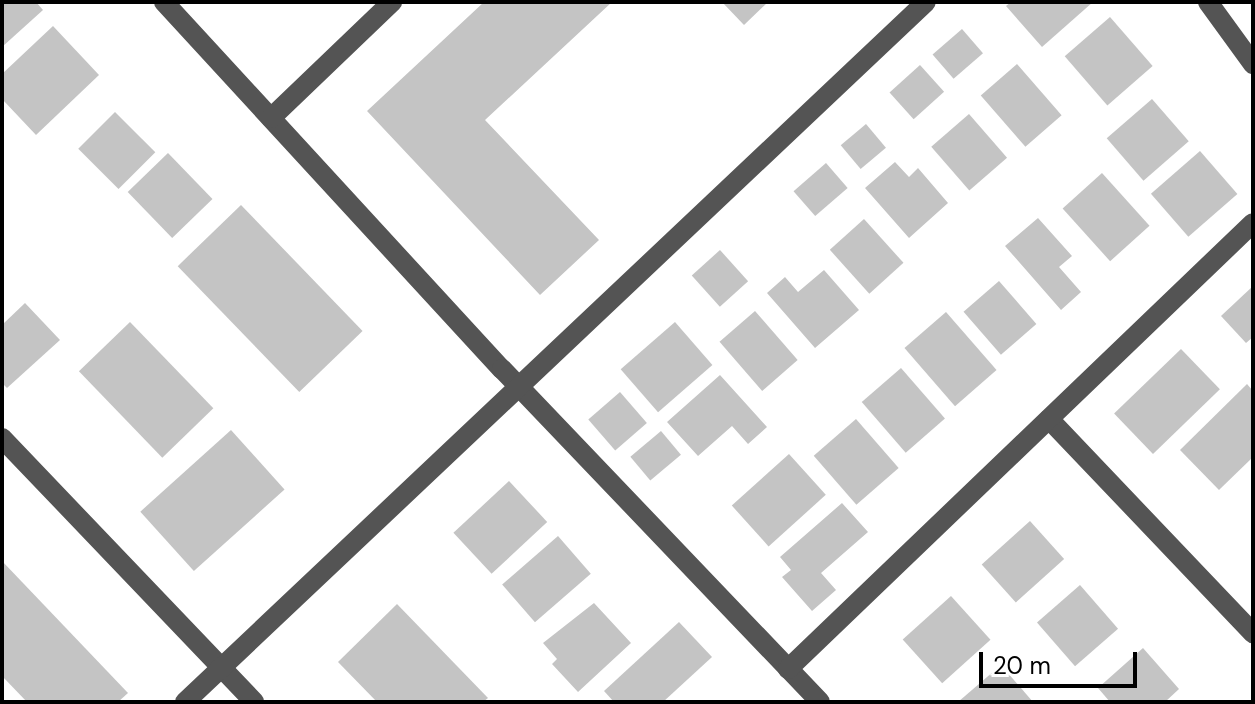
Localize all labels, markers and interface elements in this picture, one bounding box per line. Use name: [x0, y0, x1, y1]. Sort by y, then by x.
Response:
scale bar: [983, 636, 1141, 686]
text: 20 m: [993, 650, 1051, 681]

